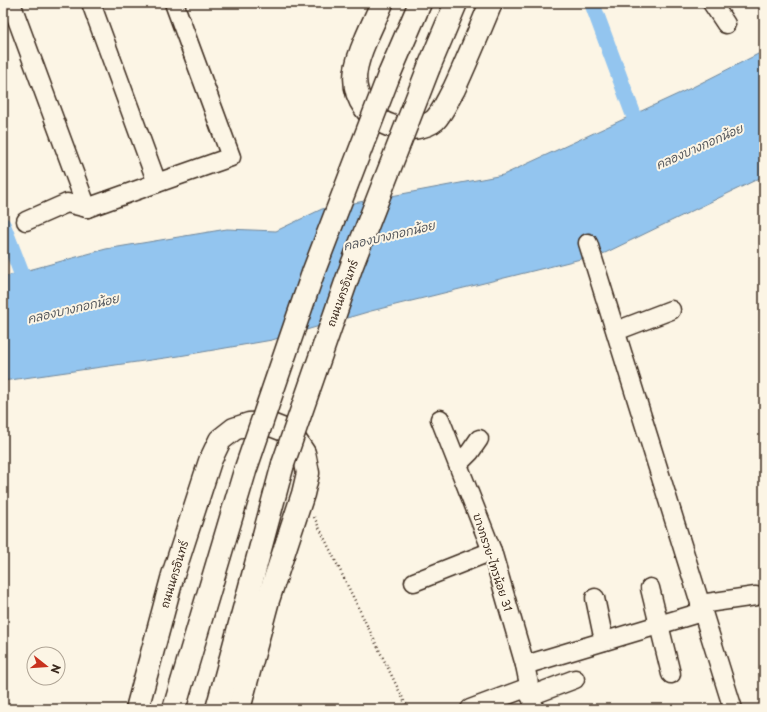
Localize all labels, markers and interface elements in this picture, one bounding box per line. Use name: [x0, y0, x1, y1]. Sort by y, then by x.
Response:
water label: คลองบางกอกน้อย: [653, 118, 746, 173]
water label: คลองบางกอกน้อย: [341, 215, 438, 254]
street label: ถนนนครอินทร์: [322, 257, 362, 329]
water label: คลองบางกอกน้อย: [25, 288, 122, 327]
street label: บางกรวย-ไทรน้อย 31: [469, 511, 517, 613]
street label: ถนนนครอินทร์: [156, 538, 192, 610]
north arrow: [26, 646, 66, 686]
text: N: [47, 662, 65, 676]

